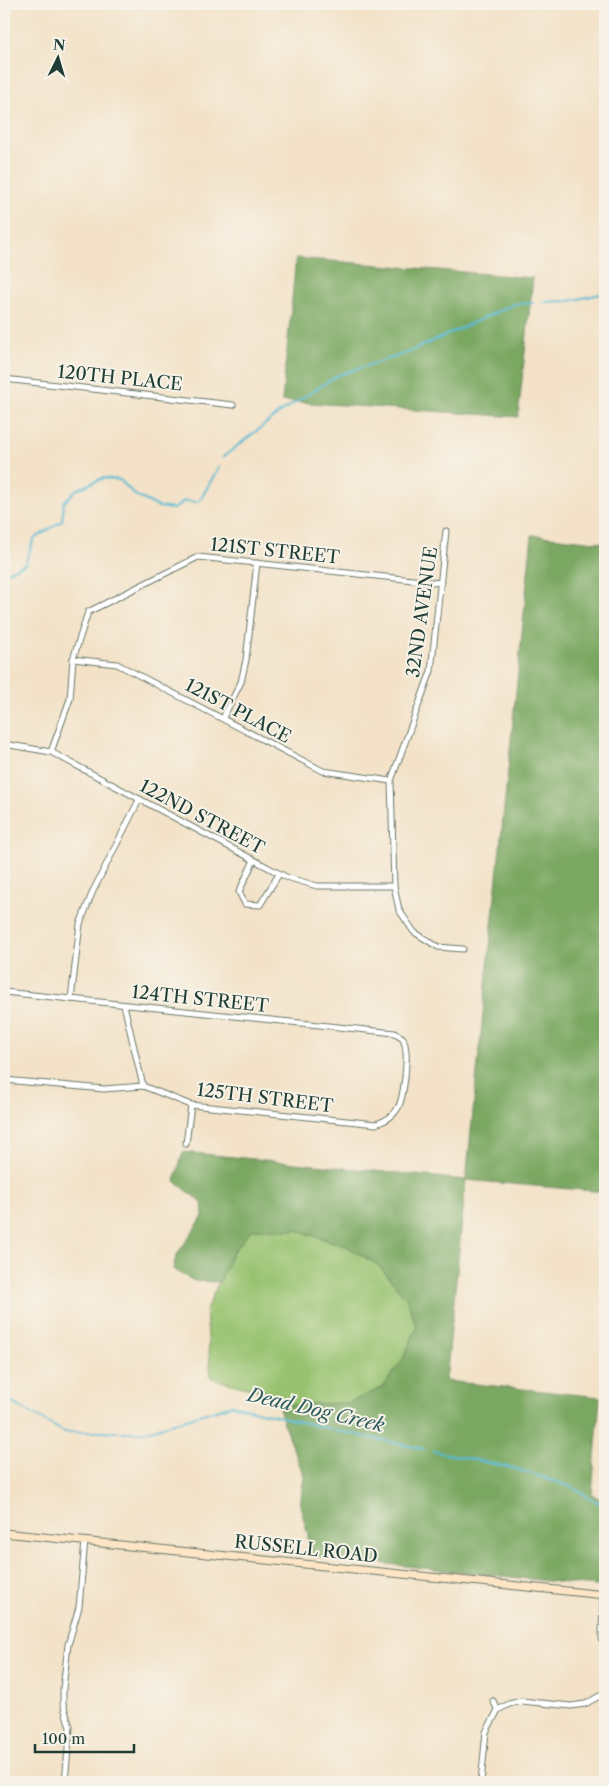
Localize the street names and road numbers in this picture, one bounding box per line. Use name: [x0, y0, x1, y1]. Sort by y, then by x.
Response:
street label: 120TH PLACE: [56, 360, 184, 396]
street label: 121ST STREET: [209, 533, 341, 569]
street label: 32ND AVENUE: [402, 545, 442, 679]
street label: 121ST PLACE: [181, 674, 295, 748]
street label: 122ND STREET: [136, 775, 269, 859]
street label: 124TH STREET: [130, 981, 270, 1017]
street label: 125TH STREET: [196, 1079, 335, 1117]
street label: RUSSELL ROAD: [233, 1531, 379, 1567]

